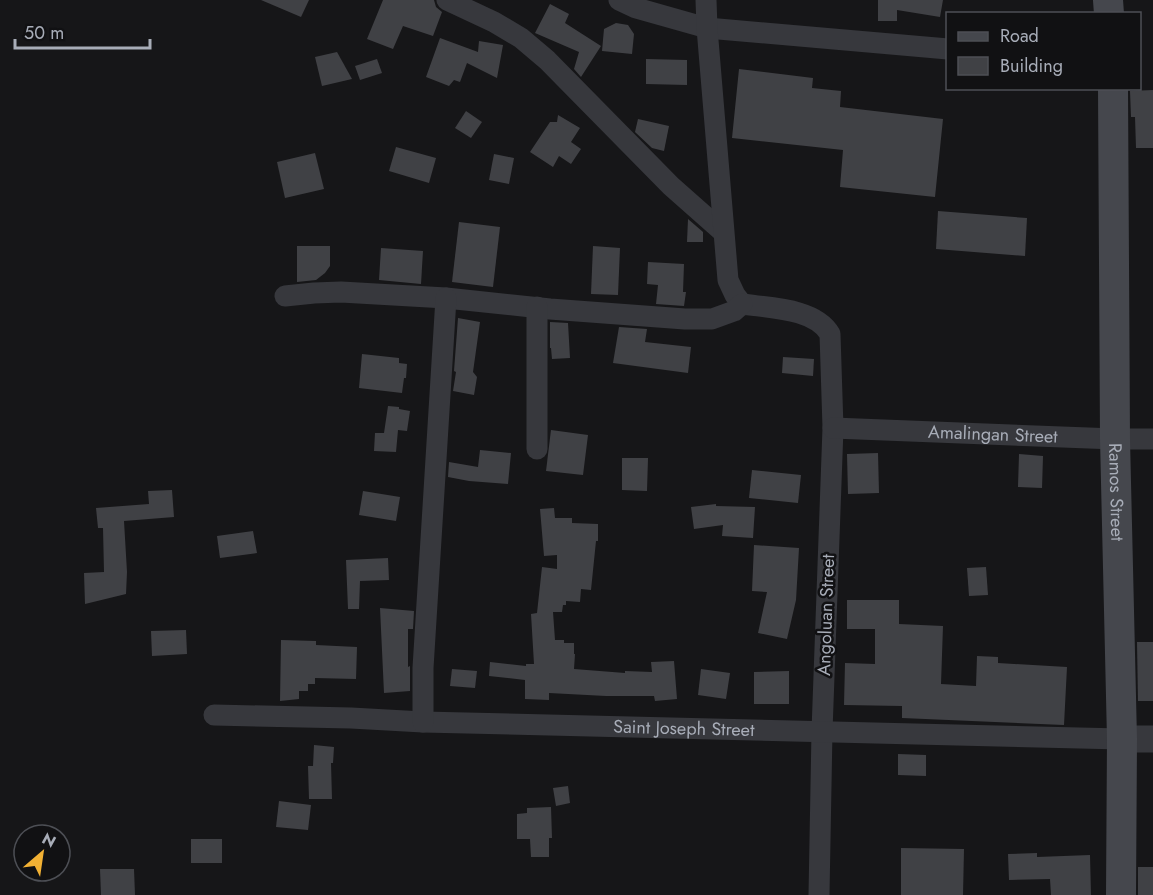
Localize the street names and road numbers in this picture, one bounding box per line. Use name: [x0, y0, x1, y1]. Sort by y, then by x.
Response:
street label: Amalingan Street: [928, 419, 1059, 450]
street label: Ramos Street: [1102, 443, 1130, 542]
street label: Angoluan Street: [811, 553, 841, 676]
street label: Saint Joseph Street: [613, 714, 755, 743]

